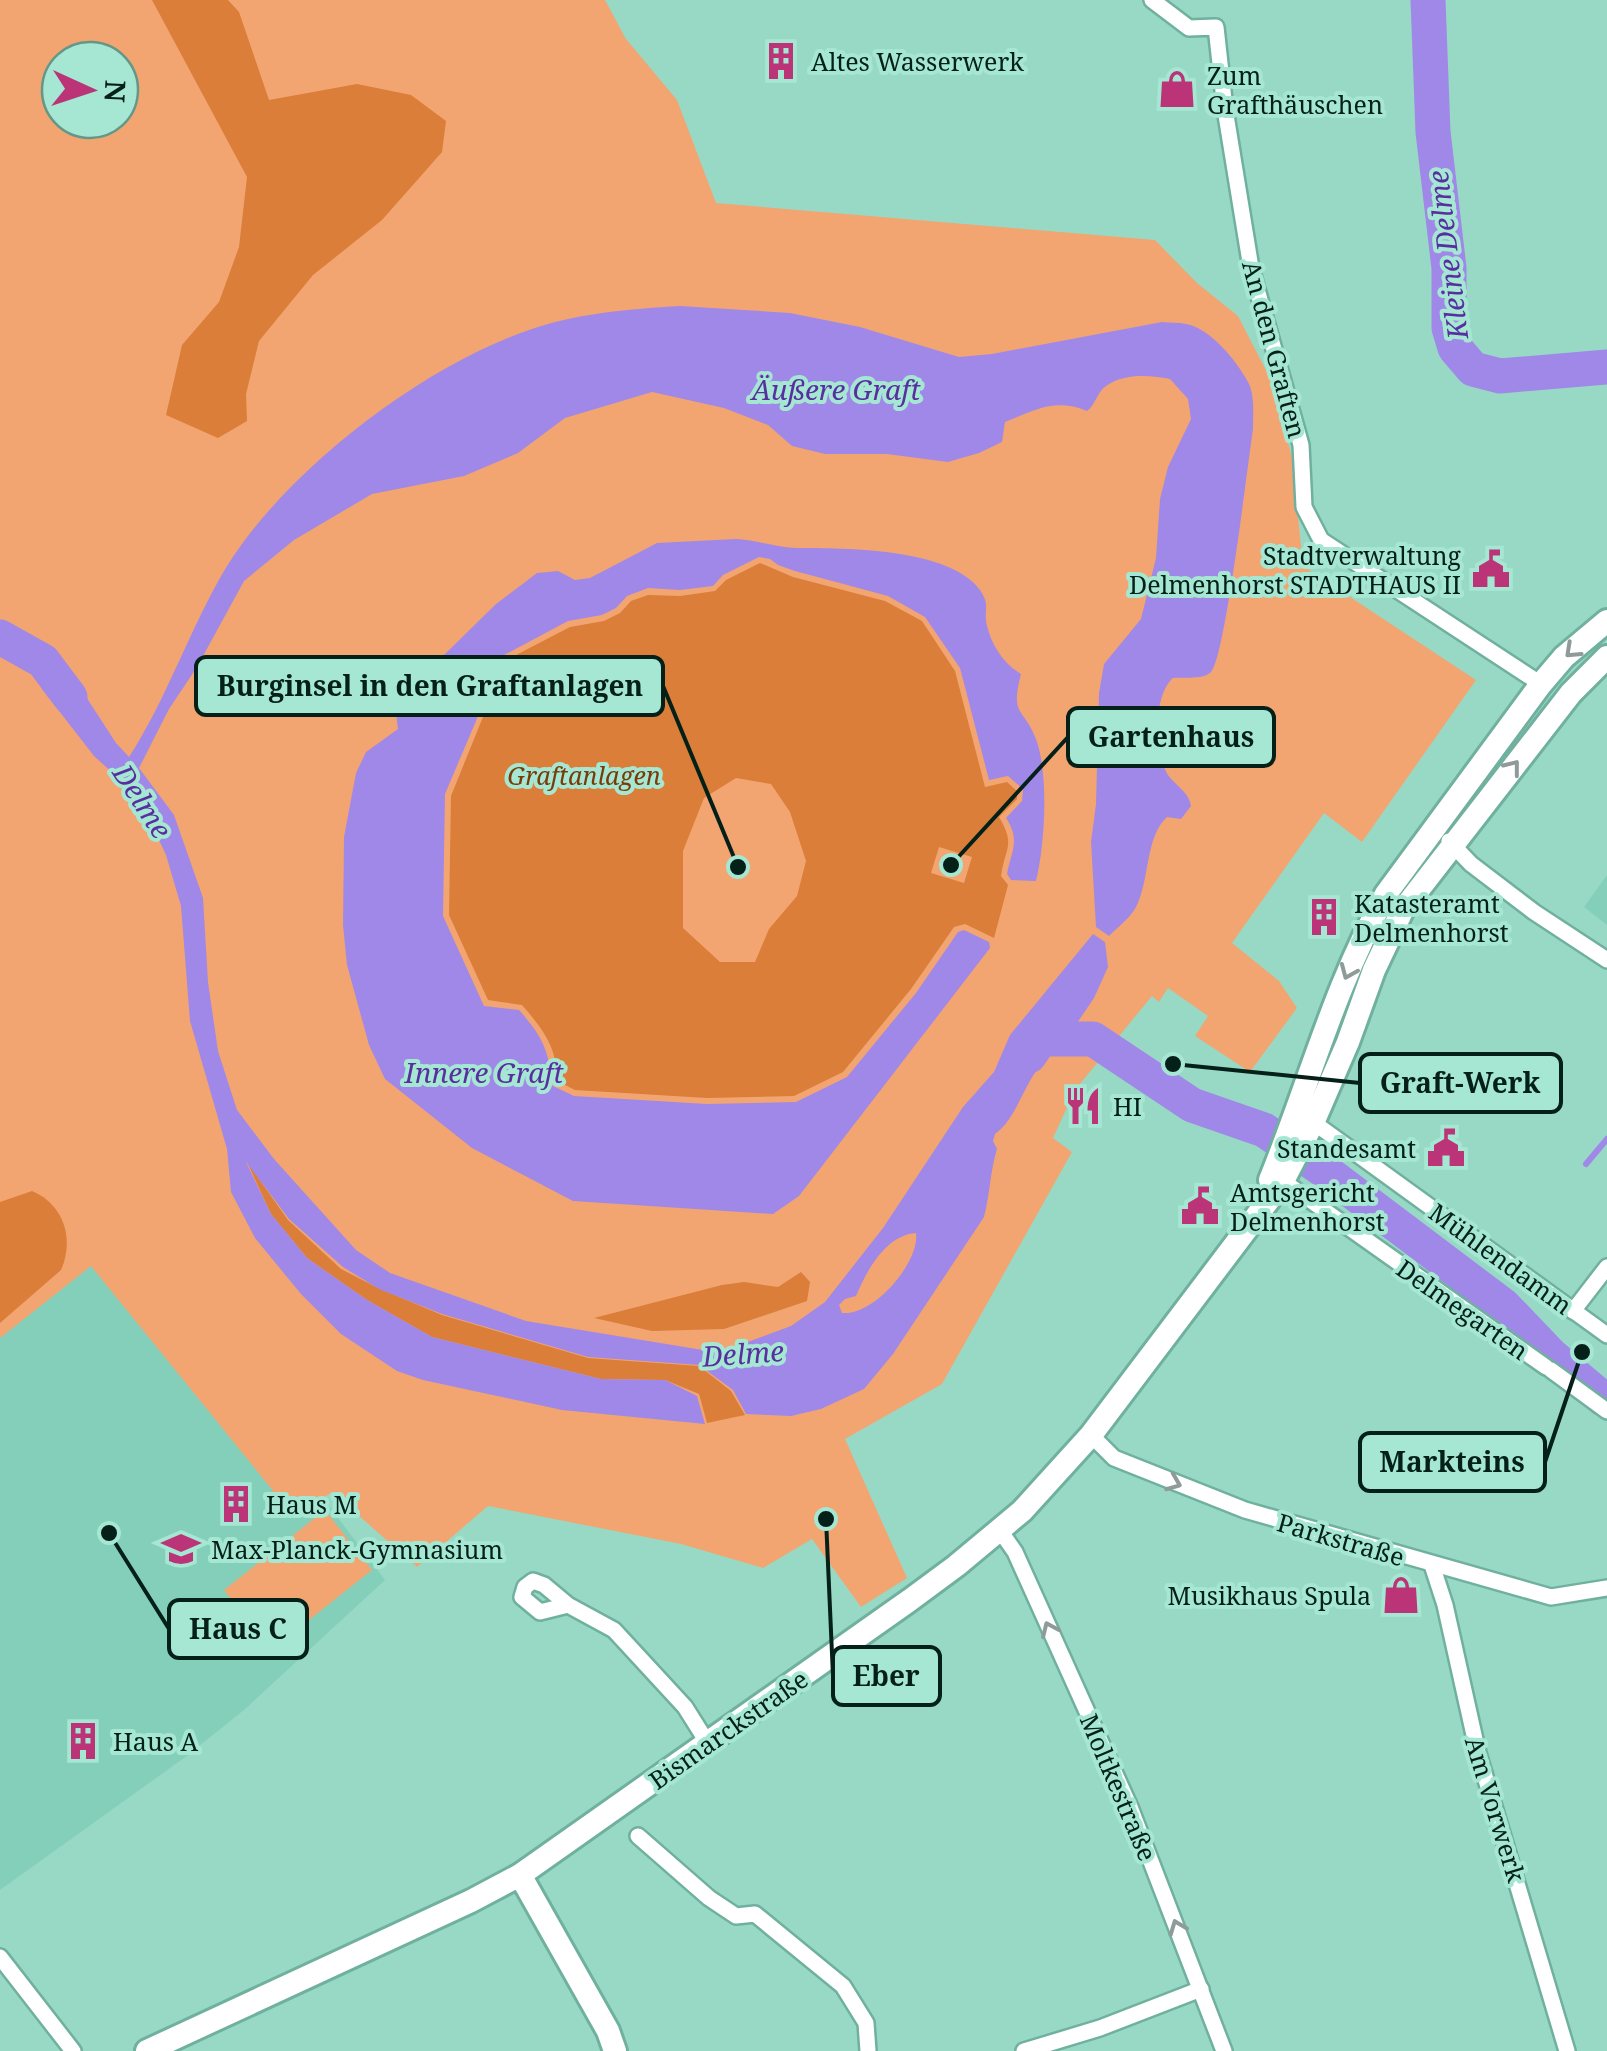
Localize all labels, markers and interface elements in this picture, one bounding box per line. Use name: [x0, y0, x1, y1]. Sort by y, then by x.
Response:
north arrow: [40, 40, 140, 140]
building icon: Altes Wasserwerk: [760, 40, 802, 82]
place label: Altes Wasserwerk: [811, 44, 1024, 78]
place label: Zum Grafthäuschen: [1207, 58, 1383, 121]
shop icon: Zum Grafthäuschen: [1156, 68, 1198, 110]
text: N: [96, 79, 136, 103]
water label: Kleine Delme: [1418, 168, 1476, 343]
street label: An den Graften: [1235, 257, 1315, 441]
water label: Äußere Graft: [750, 370, 921, 408]
place label: Stadtverwaltung Delmenhorst STADTHAUS II: [1129, 538, 1462, 601]
public building icon: Stadtverwaltung Delmenhorst STADTHAUS II: [1470, 548, 1512, 590]
one-way arrow: [1565, 639, 1584, 657]
callout: Burginsel in den Graftanlagen: [196, 657, 663, 715]
text: Burginsel in den Graftanlagen: [217, 666, 643, 704]
callout: Gartenhaus: [1068, 708, 1274, 766]
text: Gartenhaus: [1088, 717, 1254, 755]
water label: Delme: [104, 756, 181, 846]
park label: Graftanlagen: [507, 758, 661, 792]
one-way arrow: [1502, 761, 1519, 779]
place label: Katasteramt Delmenhorst: [1354, 886, 1509, 949]
building icon: Katasteramt Delmenhorst: [1303, 896, 1345, 938]
one-way arrow: [1340, 962, 1360, 980]
water label: Innere Graft: [403, 1053, 564, 1091]
callout: Graft-Werk: [1360, 1054, 1561, 1112]
text: Graft-Werk: [1380, 1063, 1540, 1101]
restaurant icon: HI: [1062, 1085, 1104, 1127]
place label: HI: [1113, 1089, 1142, 1123]
public building icon: Standesamt: [1425, 1127, 1467, 1169]
place label: Standesamt: [1277, 1131, 1416, 1165]
place label: Amtsgericht Delmenhorst: [1230, 1175, 1385, 1238]
public building icon: Amtsgericht Delmenhorst: [1179, 1185, 1221, 1227]
street label: Mühlendamm: [1423, 1195, 1579, 1321]
street label: Delmegarten: [1390, 1251, 1536, 1367]
water label: Delme: [700, 1331, 785, 1375]
callout: Markteins: [1360, 1433, 1545, 1491]
text: Markteins: [1379, 1442, 1525, 1480]
one-way arrow: [1164, 1471, 1182, 1491]
building icon: Haus M: [215, 1483, 257, 1525]
place label: Haus M: [266, 1487, 357, 1521]
street label: Parkstraße: [1274, 1505, 1408, 1573]
school or university icon: Max-Planck-Gymnasium: [160, 1528, 202, 1570]
place label: Max-Planck-Gymnasium: [211, 1532, 503, 1566]
shop icon: Musikhaus Spula: [1380, 1574, 1422, 1616]
place label: Musikhaus Spula: [1168, 1578, 1371, 1612]
callout: Haus C: [169, 1600, 307, 1658]
text: Haus C: [189, 1609, 287, 1647]
one-way arrow: [1041, 1621, 1061, 1639]
callout: Eber: [833, 1647, 940, 1705]
text: Eber: [852, 1656, 920, 1694]
street label: Bismarckstraße: [642, 1661, 814, 1797]
street label: Moltkestraße: [1073, 1708, 1165, 1866]
building icon: Haus A: [62, 1720, 104, 1762]
place label: Haus A: [113, 1724, 199, 1758]
street label: Am Vorwerk: [1458, 1732, 1534, 1886]
one-way arrow: [1168, 1920, 1188, 1937]

